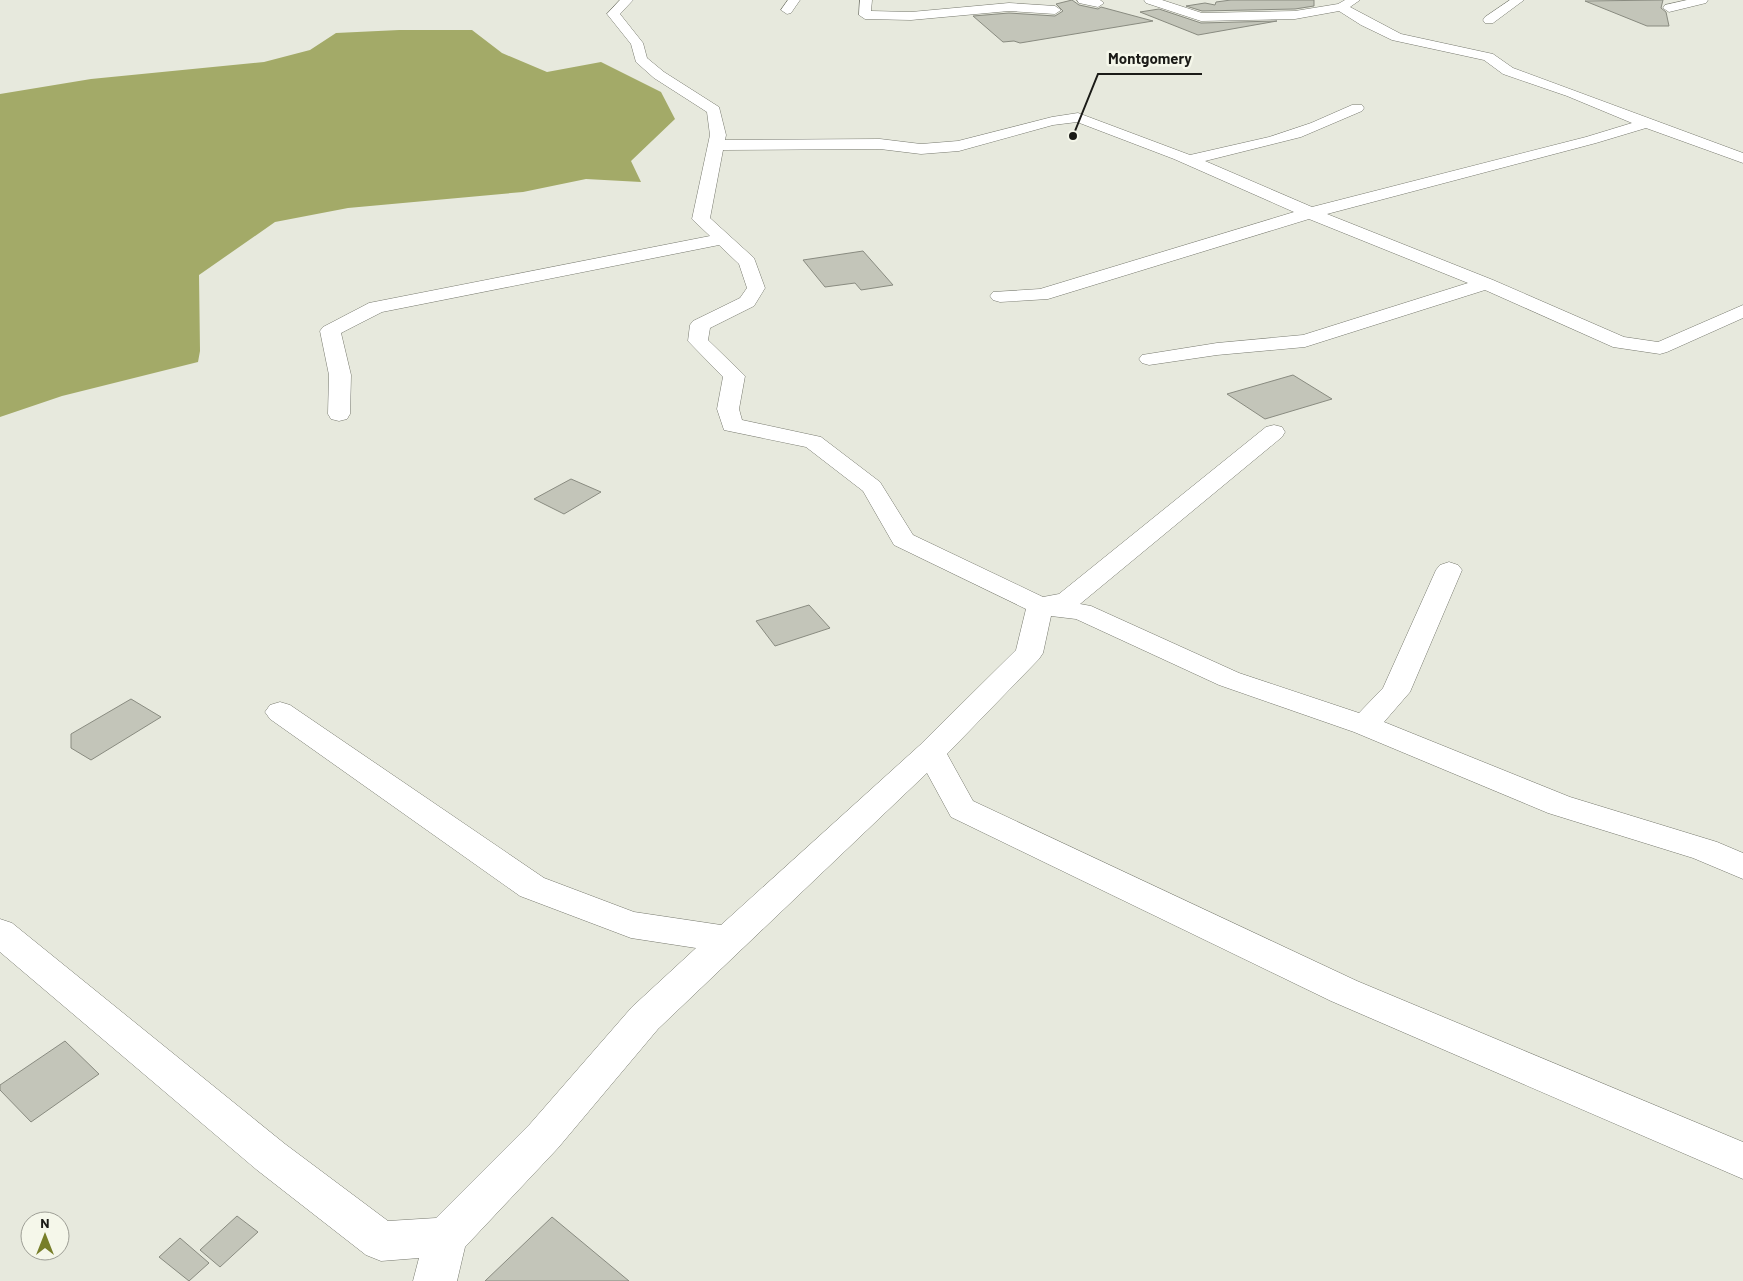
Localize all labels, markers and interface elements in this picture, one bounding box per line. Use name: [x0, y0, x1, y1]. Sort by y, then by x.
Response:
callout: Montgomery: [1098, 44, 1202, 74]
text: Montgomery: [1108, 49, 1192, 67]
north arrow: [20, 1211, 70, 1261]
text: N: [40, 1214, 50, 1231]

